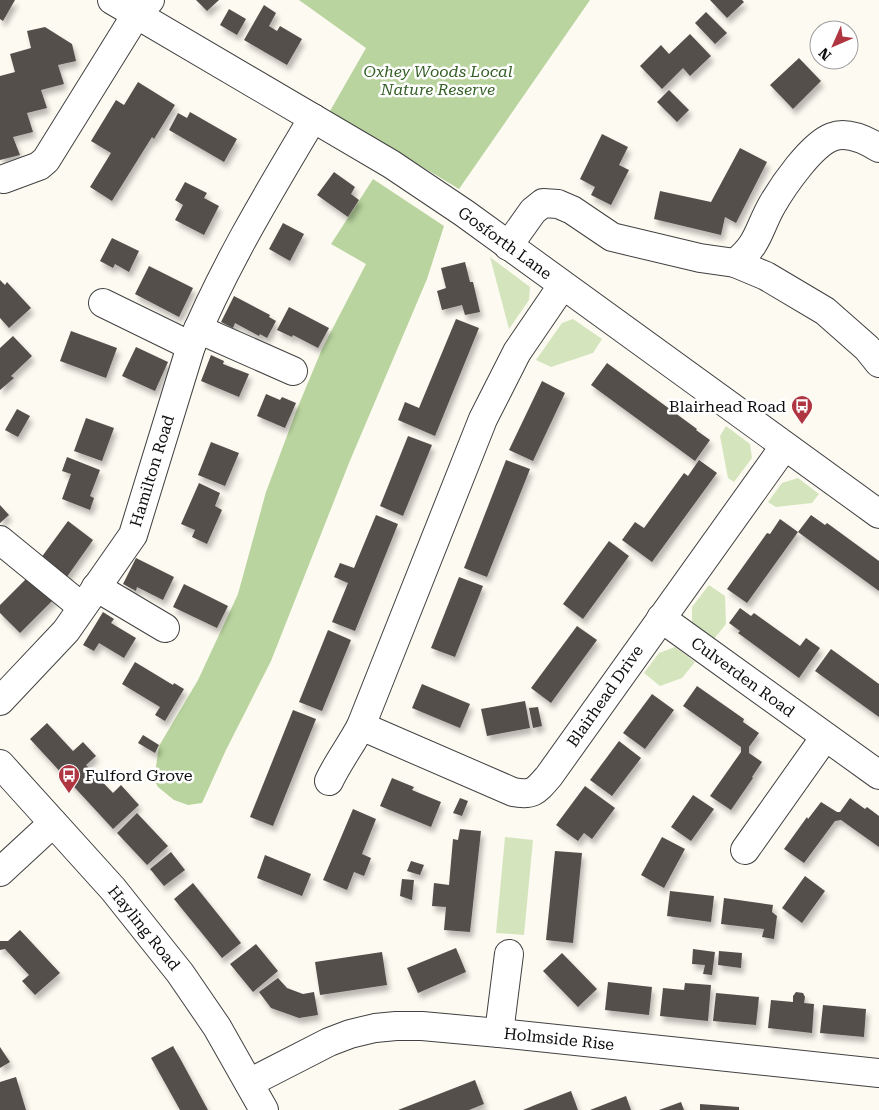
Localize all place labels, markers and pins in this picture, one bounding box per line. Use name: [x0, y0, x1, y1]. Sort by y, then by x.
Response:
bus stop icon: Blairhead Road: [790, 394, 814, 425]
place label: Blairhead Road: [669, 397, 786, 416]
bus stop icon: Fulford Grove: [57, 763, 81, 794]
place label: Fulford Grove: [85, 766, 193, 785]

